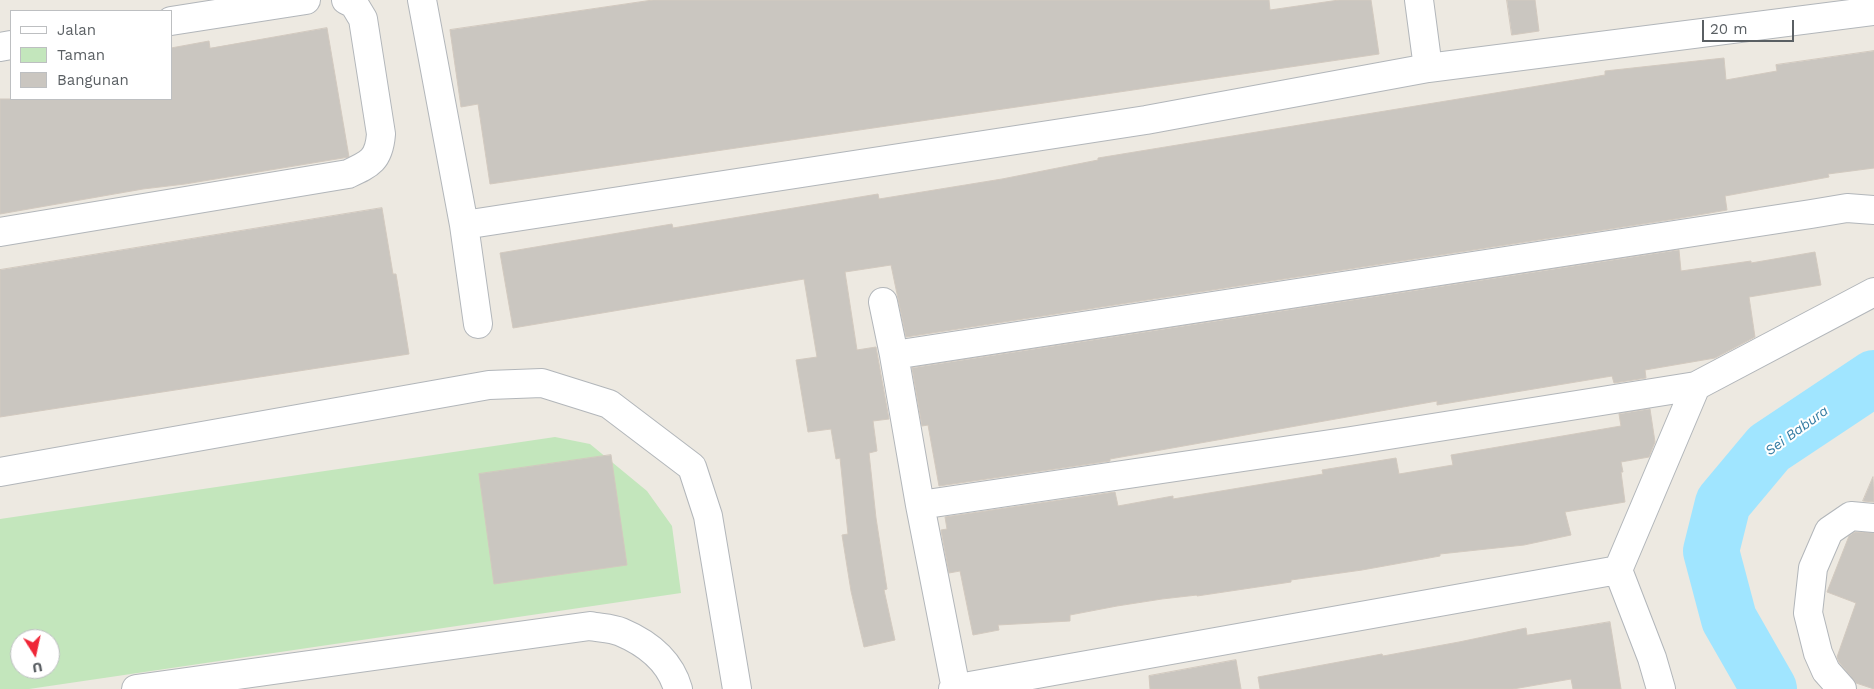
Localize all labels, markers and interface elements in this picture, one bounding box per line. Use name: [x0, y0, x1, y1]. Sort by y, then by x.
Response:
legend: [10, 10, 172, 100]
scale bar: [1704, 10, 1796, 42]
text: 20 m: [1710, 20, 1748, 38]
text: Jalan: [57, 21, 96, 39]
text: Taman: [57, 46, 105, 64]
text: Bangunan: [57, 71, 129, 89]
water label: Sei Babura: [1762, 403, 1832, 459]
north arrow: [10, 629, 60, 679]
text: U: [31, 659, 44, 677]

